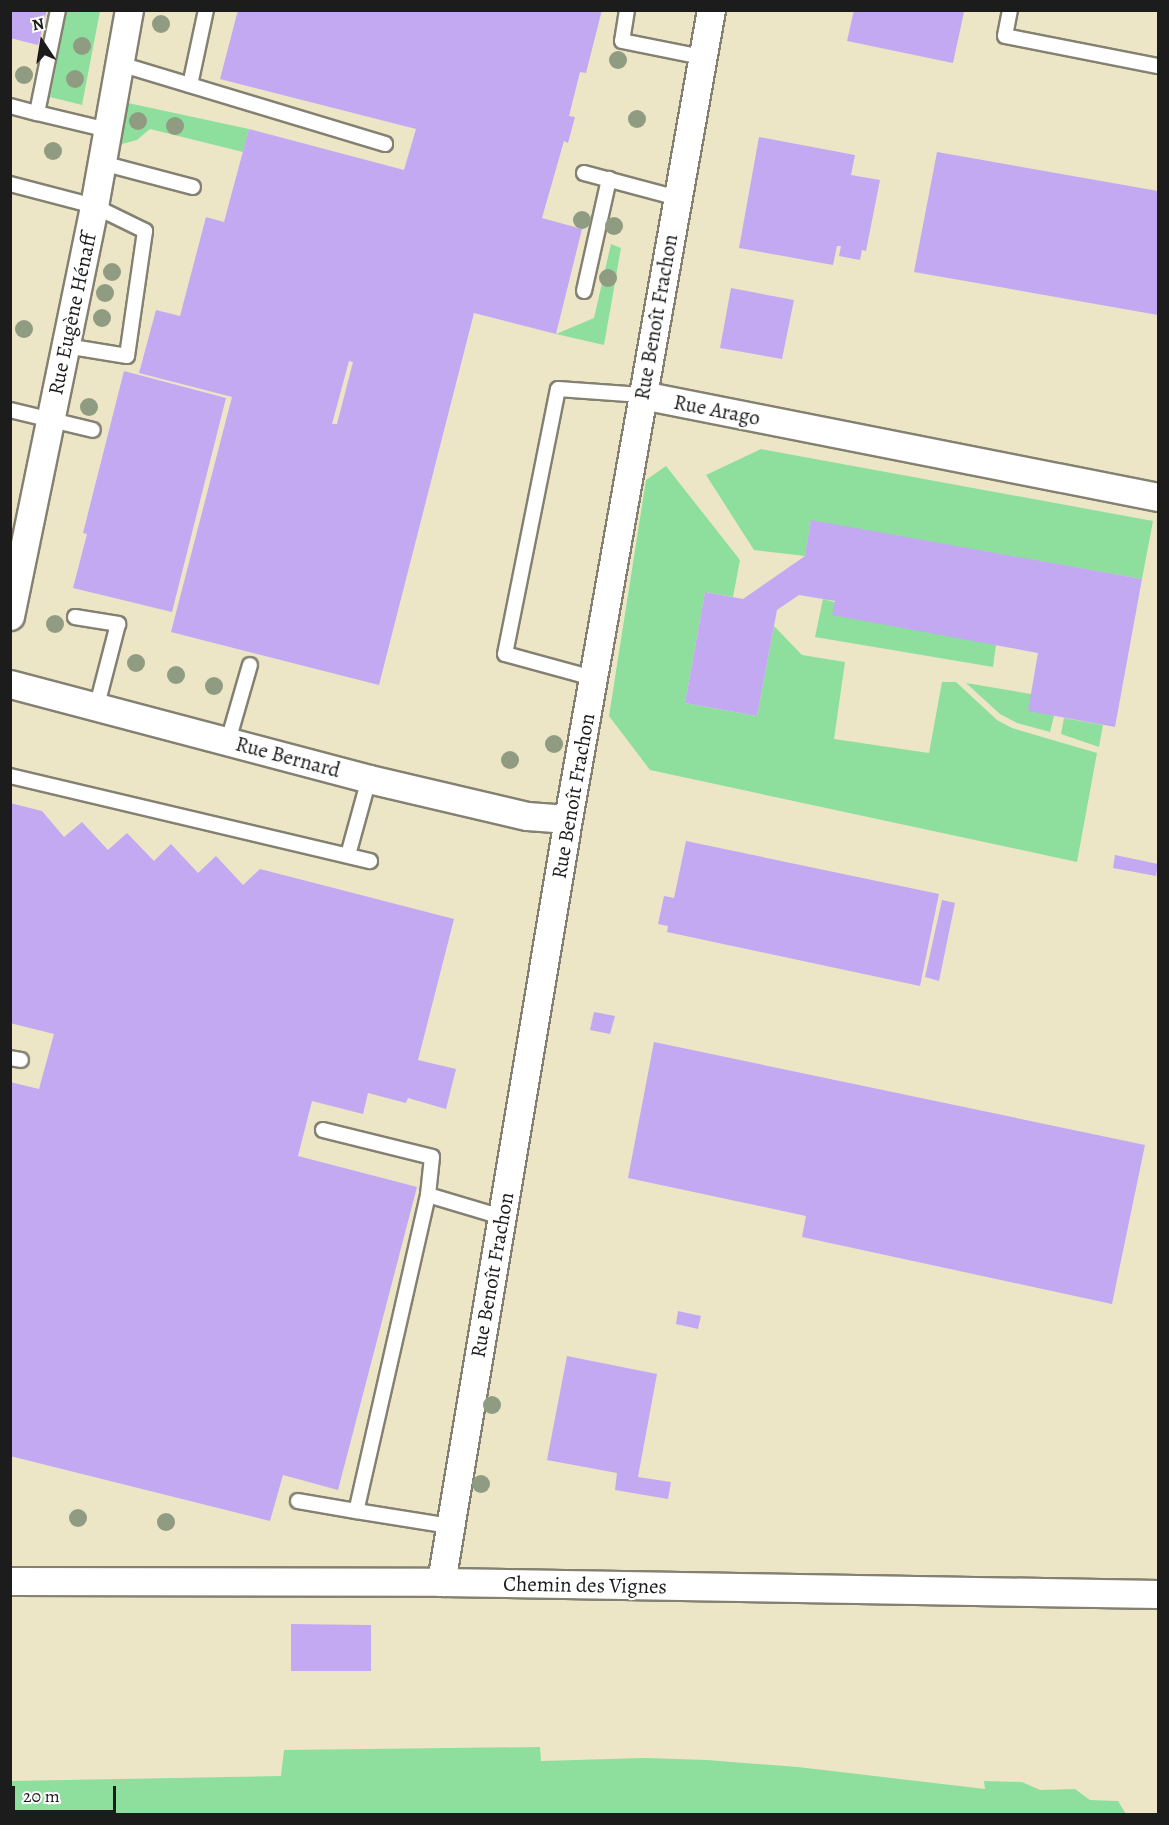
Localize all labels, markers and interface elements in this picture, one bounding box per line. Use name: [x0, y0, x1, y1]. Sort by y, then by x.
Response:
north arrow: [12, 12, 72, 72]
text: N: [30, 12, 46, 36]
street label: Rue Eugène Hénaff: [43, 231, 101, 397]
street label: Rue Benoît Frachon: [629, 232, 683, 402]
street label: Rue Arago: [672, 389, 762, 431]
street label: Rue Benoît Frachon: [546, 711, 600, 881]
street label: Rue Bernard: [233, 731, 343, 783]
street label: Rue Benoît Frachon: [465, 1190, 519, 1360]
street label: Chemin des Vignes: [503, 1571, 667, 1599]
scale bar: [15, 1774, 118, 1812]
text: 20 m: [23, 1784, 60, 1808]

